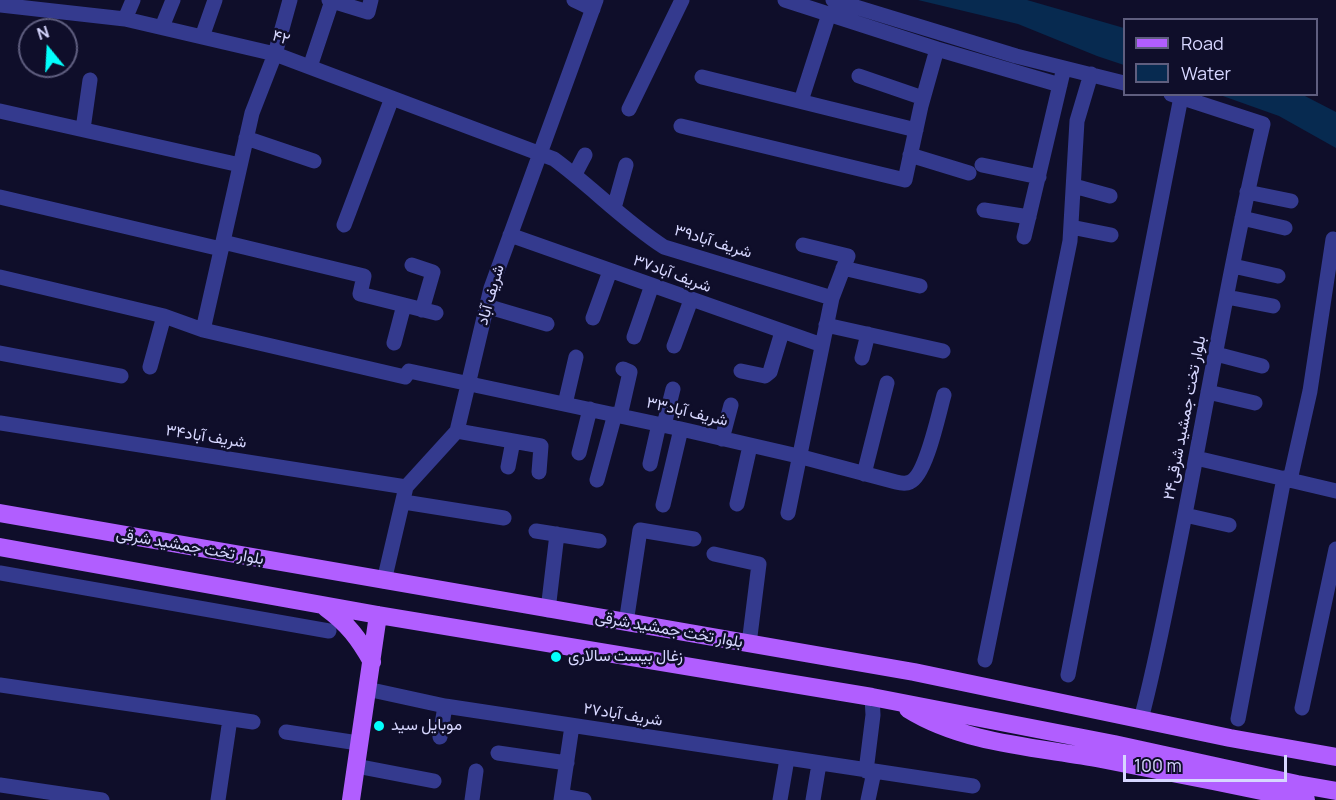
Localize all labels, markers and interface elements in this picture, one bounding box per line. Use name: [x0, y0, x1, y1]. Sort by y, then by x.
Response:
north arrow: [18, 18, 78, 78]
legend: [1123, 18, 1318, 96]
text: N: [34, 21, 52, 45]
street label: ۴۲: [270, 26, 292, 50]
text: Road: [1181, 31, 1224, 55]
text: Water: [1181, 61, 1231, 85]
street label: شریف آباد۳۹: [672, 221, 754, 263]
street label: شریف آباد۳۷: [630, 251, 714, 297]
street label: شریف آباد: [473, 262, 509, 328]
street label: بلوار تخت جمشید شرقی۲۴: [1160, 334, 1210, 502]
street label: شریف آباد۳۳: [644, 393, 730, 431]
street label: شریف آباد۳۴: [164, 421, 248, 453]
street label: بلوار تخت جمشید شرقی: [115, 525, 265, 569]
street label: بلوار تخت جمشید شرقی: [594, 608, 744, 652]
place label: زغال بیست سالاری: [568, 647, 683, 667]
marker: زغال بیست سالاری: [549, 650, 563, 664]
street label: شریف آباد۲۷: [582, 699, 664, 731]
place label: موبایل سید: [391, 716, 462, 736]
marker: موبایل سید: [372, 719, 386, 733]
scale bar: [1126, 743, 1290, 781]
text: 100 m: [1134, 753, 1182, 777]

